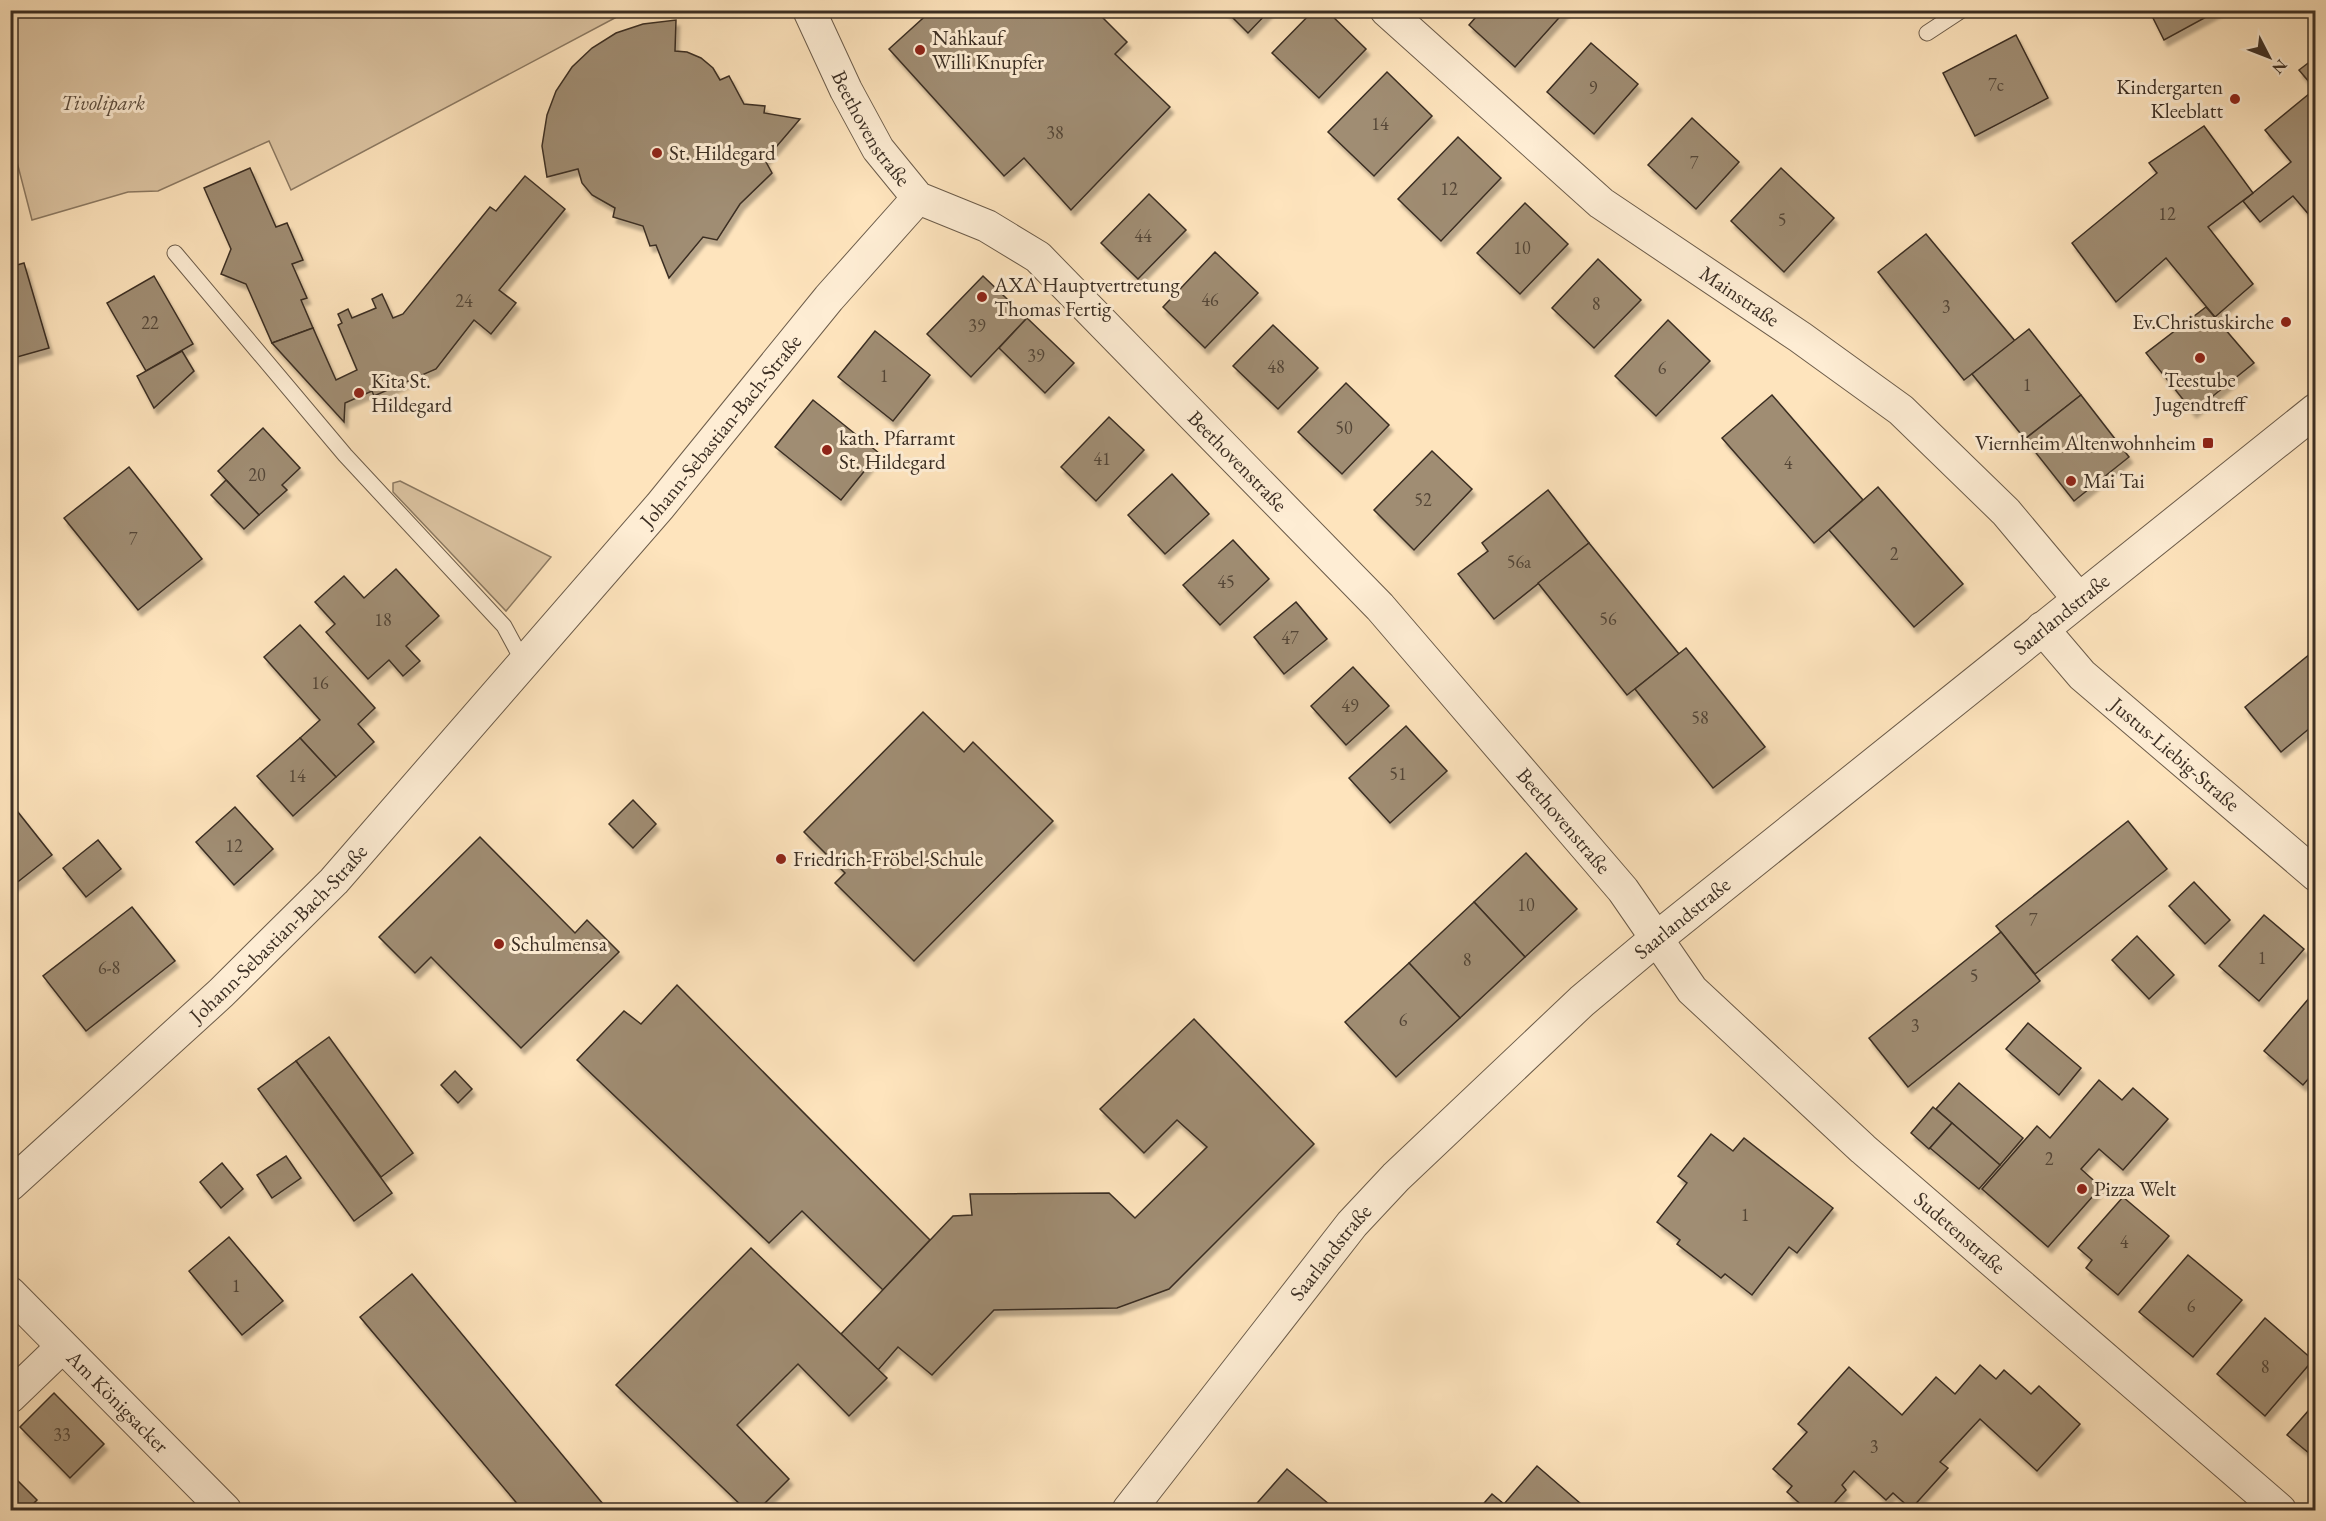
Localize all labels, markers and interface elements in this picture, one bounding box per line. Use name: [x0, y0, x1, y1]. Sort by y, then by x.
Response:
place label: Nahkauf Willi Knupfer: [932, 24, 1044, 75]
north arrow: [2239, 27, 2299, 87]
marker: Nahkauf Willi Knupfer: [913, 43, 927, 57]
text: N: [2268, 55, 2292, 79]
street label: Beethovenstraße: [826, 66, 917, 192]
house number: 7c: [1988, 73, 2004, 96]
place label: Kindergarten Kleeblatt: [2116, 73, 2223, 124]
house number: 9: [1589, 76, 1598, 99]
park label: Tivolipark: [61, 89, 145, 116]
marker: Kindergarten Kleeblatt: [2228, 92, 2242, 106]
house number: 14: [1371, 112, 1389, 135]
house number: 38: [1046, 121, 1064, 144]
place label: St. Hildegard: [669, 139, 776, 166]
marker: St. Hildegard: [650, 146, 664, 160]
house number: 7: [1690, 151, 1699, 174]
house number: 12: [1440, 177, 1458, 200]
house number: 12: [2158, 202, 2176, 225]
house number: 5: [1778, 208, 1786, 231]
house number: 44: [1134, 224, 1152, 247]
house number: 10: [1513, 236, 1531, 259]
street label: Mainstraße: [1695, 259, 1785, 332]
place label: AXA Hauptvertretung Thomas Fertig: [993, 271, 1180, 322]
house number: 46: [1201, 288, 1219, 311]
house number: 24: [455, 289, 473, 312]
marker: AXA Hauptvertretung Thomas Fertig: [975, 290, 989, 304]
house number: 8: [1592, 292, 1600, 315]
house number: 3: [1942, 295, 1950, 318]
place label: Ev.Christuskirche: [2132, 308, 2274, 335]
house number: 22: [141, 311, 159, 334]
house number: 39: [968, 314, 986, 337]
marker: Ev.Christuskirche: [2279, 315, 2293, 329]
street label: Johann-Sebastian-Bach-Straße: [632, 328, 807, 534]
house number: 39: [1027, 344, 1045, 367]
marker: Teestube Jugendtreff: [2193, 351, 2207, 365]
house number: 48: [1267, 355, 1285, 378]
house number: 6: [1658, 356, 1667, 379]
house number: 1: [880, 364, 888, 387]
place label: Teestube Jugendtreff: [2152, 366, 2248, 417]
place label: Kita St. Hildegard: [371, 367, 453, 418]
house number: 1: [2023, 373, 2031, 396]
marker: Kita St. Hildegard: [352, 386, 366, 400]
street label: Beethovenstraße: [1182, 404, 1293, 517]
house number: 50: [1335, 416, 1353, 439]
place label: kath. Pfarramt St. Hildegard: [839, 424, 956, 475]
place label: Viernheim Altenwohnheim: [1975, 429, 2196, 456]
marker: Viernheim Altenwohnheim: [2201, 436, 2215, 450]
marker: kath. Pfarramt St. Hildegard: [820, 443, 834, 457]
house number: 41: [1093, 447, 1111, 470]
house number: 4: [1784, 451, 1793, 474]
house number: 20: [248, 463, 266, 486]
place label: Mai Tai: [2083, 467, 2145, 494]
marker: Mai Tai: [2064, 474, 2078, 488]
house number: 52: [1414, 488, 1432, 511]
house number: 7: [129, 527, 138, 550]
house number: 2: [1890, 542, 1899, 565]
house number: 56a: [1507, 550, 1532, 573]
street label: Saarlandstraße: [2007, 567, 2115, 661]
house number: 45: [1217, 570, 1235, 593]
house number: 56: [1599, 607, 1617, 630]
house number: 18: [374, 608, 392, 631]
house number: 47: [1281, 626, 1299, 649]
house number: 16: [311, 671, 329, 694]
street label: Justus-Liebig-Straße: [2103, 690, 2246, 817]
house number: 49: [1341, 694, 1359, 717]
house number: 58: [1691, 706, 1709, 729]
house number: 51: [1389, 762, 1407, 785]
street label: Beethovenstraße: [1511, 762, 1617, 879]
house number: 14: [288, 764, 306, 787]
house number: 12: [225, 834, 243, 857]
street label: Johann-Sebastian-Bach-Straße: [182, 838, 373, 1030]
place label: Friedrich-Fröbel-Schule: [793, 845, 983, 872]
marker: Friedrich-Fröbel-Schule: [774, 852, 788, 866]
street label: Saarlandstraße: [1628, 871, 1736, 965]
house number: 10: [1517, 893, 1535, 916]
house number: 7: [2029, 908, 2038, 931]
place label: Schulmensa: [511, 930, 608, 957]
marker: Schulmensa: [492, 937, 506, 951]
house number: 1: [2258, 946, 2266, 969]
house number: 8: [1463, 948, 1471, 971]
house number: 6-8: [98, 956, 120, 979]
house number: 5: [1970, 964, 1978, 987]
house number: 6: [1399, 1008, 1408, 1031]
house number: 3: [1911, 1014, 1919, 1037]
house number: 2: [2045, 1147, 2054, 1170]
place label: Pizza Welt: [2094, 1175, 2177, 1202]
marker: Pizza Welt: [2075, 1182, 2089, 1196]
street label: Sudetenstraße: [1908, 1185, 2012, 1280]
street label: Saarlandstraße: [1283, 1198, 1377, 1306]
house number: 1: [1741, 1203, 1749, 1226]
house number: 4: [2120, 1230, 2129, 1253]
house number: 1: [232, 1274, 240, 1297]
house number: 6: [2187, 1294, 2196, 1317]
street label: Am Königsacker: [61, 1344, 175, 1458]
house number: 8: [2261, 1355, 2269, 1378]
house number: 33: [53, 1423, 71, 1446]
house number: 3: [1870, 1435, 1878, 1458]

